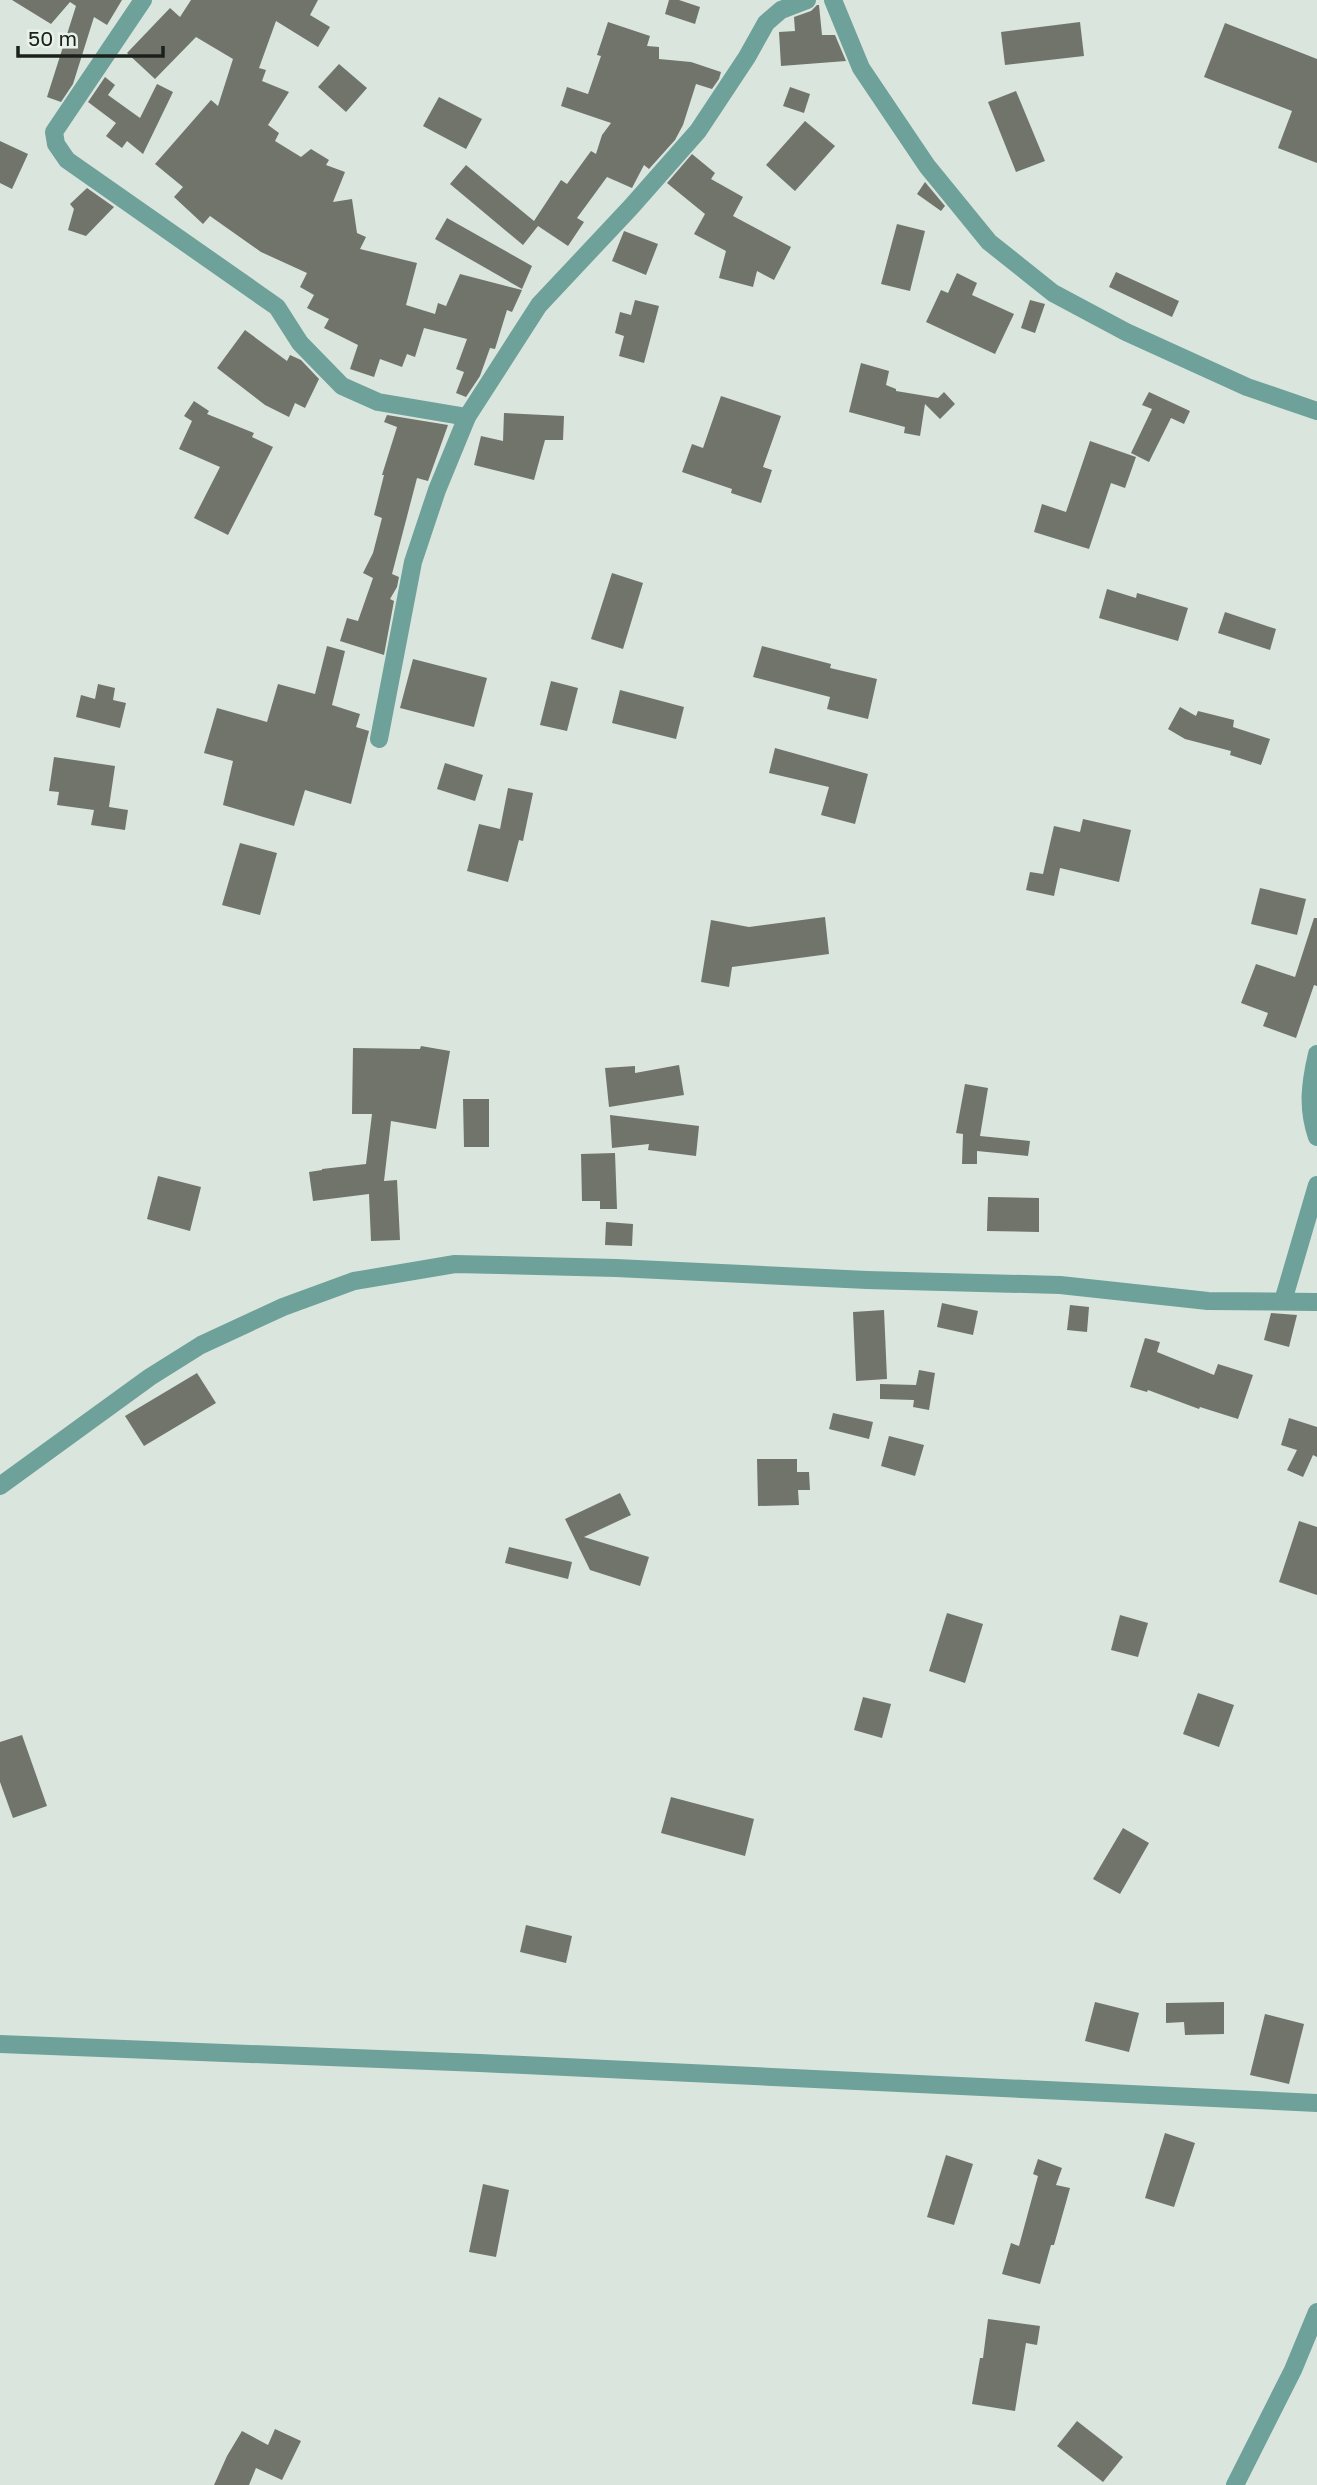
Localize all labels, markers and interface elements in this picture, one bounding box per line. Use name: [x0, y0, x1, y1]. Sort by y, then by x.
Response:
scale bar: [18, 14, 163, 58]
text: 50 m: [28, 25, 77, 51]

